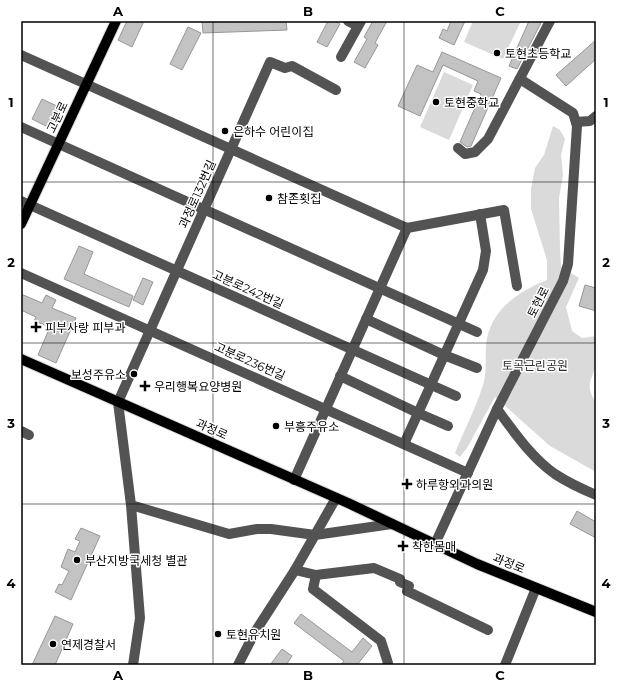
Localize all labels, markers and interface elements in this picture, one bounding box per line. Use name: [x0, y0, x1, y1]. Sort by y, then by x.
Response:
text: A: [112, 3, 124, 19]
text: B: [303, 3, 313, 19]
text: C: [495, 3, 505, 19]
place label: 토현초등학교: [505, 46, 571, 61]
marker: 토현초등학교: [492, 48, 502, 58]
text: 1: [8, 94, 14, 110]
text: 1: [603, 94, 609, 110]
place label: 토현중학교: [444, 95, 499, 110]
marker: 토현중학교: [431, 97, 441, 107]
street label: 고분로: [43, 99, 71, 135]
place label: 은하수 어린이집: [233, 124, 313, 139]
marker: 은하수 어린이집: [220, 126, 230, 136]
street label: 과정로132번길: [175, 158, 219, 230]
place label: 참존횟집: [277, 191, 321, 206]
marker: 참존횟집: [264, 193, 274, 203]
text: 2: [7, 254, 15, 270]
text: 2: [602, 254, 610, 270]
street label: 고분로242번길: [210, 267, 286, 311]
street label: 토현로: [524, 284, 552, 320]
place label: 피부사랑 피부과: [45, 320, 125, 335]
marker: 피부사랑 피부과: [30, 321, 42, 333]
street label: 고분로236번길: [212, 339, 288, 383]
park label: 토곡근린공원: [502, 358, 568, 373]
place label: 보성주유소: [71, 367, 126, 382]
marker: 보성주유소: [129, 369, 139, 379]
place label: 우리행복요양병원: [154, 379, 242, 394]
marker: 우리행복요양병원: [139, 380, 151, 392]
text: 3: [6, 415, 15, 431]
street label: 과정로: [194, 415, 230, 443]
text: 3: [601, 415, 610, 431]
place label: 부흥주유소: [284, 419, 339, 434]
marker: 부흥주유소: [271, 421, 281, 431]
place label: 하루항외과의원: [416, 477, 493, 492]
marker: 하루항외과의원: [401, 478, 413, 490]
place label: 착한몸매: [412, 539, 456, 554]
marker: 착한몸매: [397, 540, 409, 552]
street label: 과정로: [491, 550, 527, 576]
place label: 부산지방국세청 별관: [85, 553, 188, 568]
marker: 부산지방국세청 별관: [72, 555, 82, 565]
text: 4: [7, 575, 16, 591]
text: 4: [602, 575, 611, 591]
place label: 토현유치원: [226, 627, 281, 642]
marker: 토현유치원: [213, 629, 223, 639]
place label: 연제경찰서: [61, 637, 116, 652]
marker: 연제경찰서: [48, 639, 58, 649]
text: A: [112, 667, 124, 683]
text: B: [303, 667, 313, 683]
text: C: [495, 667, 505, 683]

